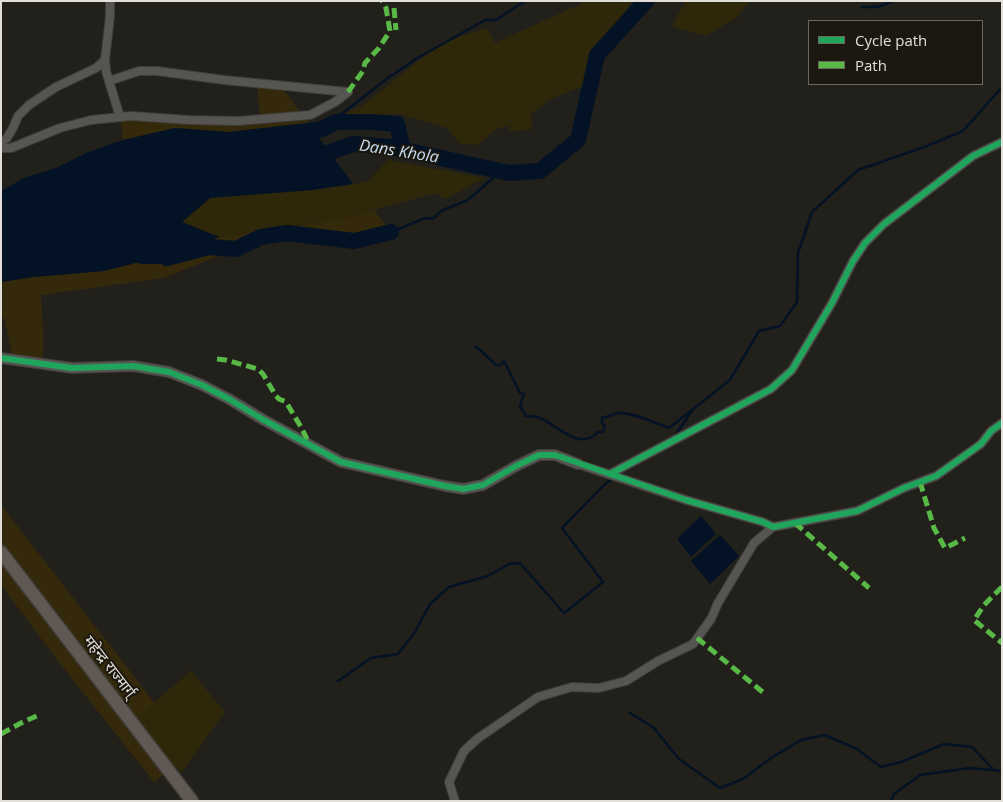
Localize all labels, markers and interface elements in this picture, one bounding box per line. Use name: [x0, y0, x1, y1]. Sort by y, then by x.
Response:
legend: [808, 20, 983, 85]
text: Cycle path: [855, 30, 927, 50]
text: Path: [855, 55, 887, 75]
water label: Dans Khola: [358, 136, 440, 168]
street label: महेन्द्र राज्मार्ग्: [79, 633, 139, 701]

